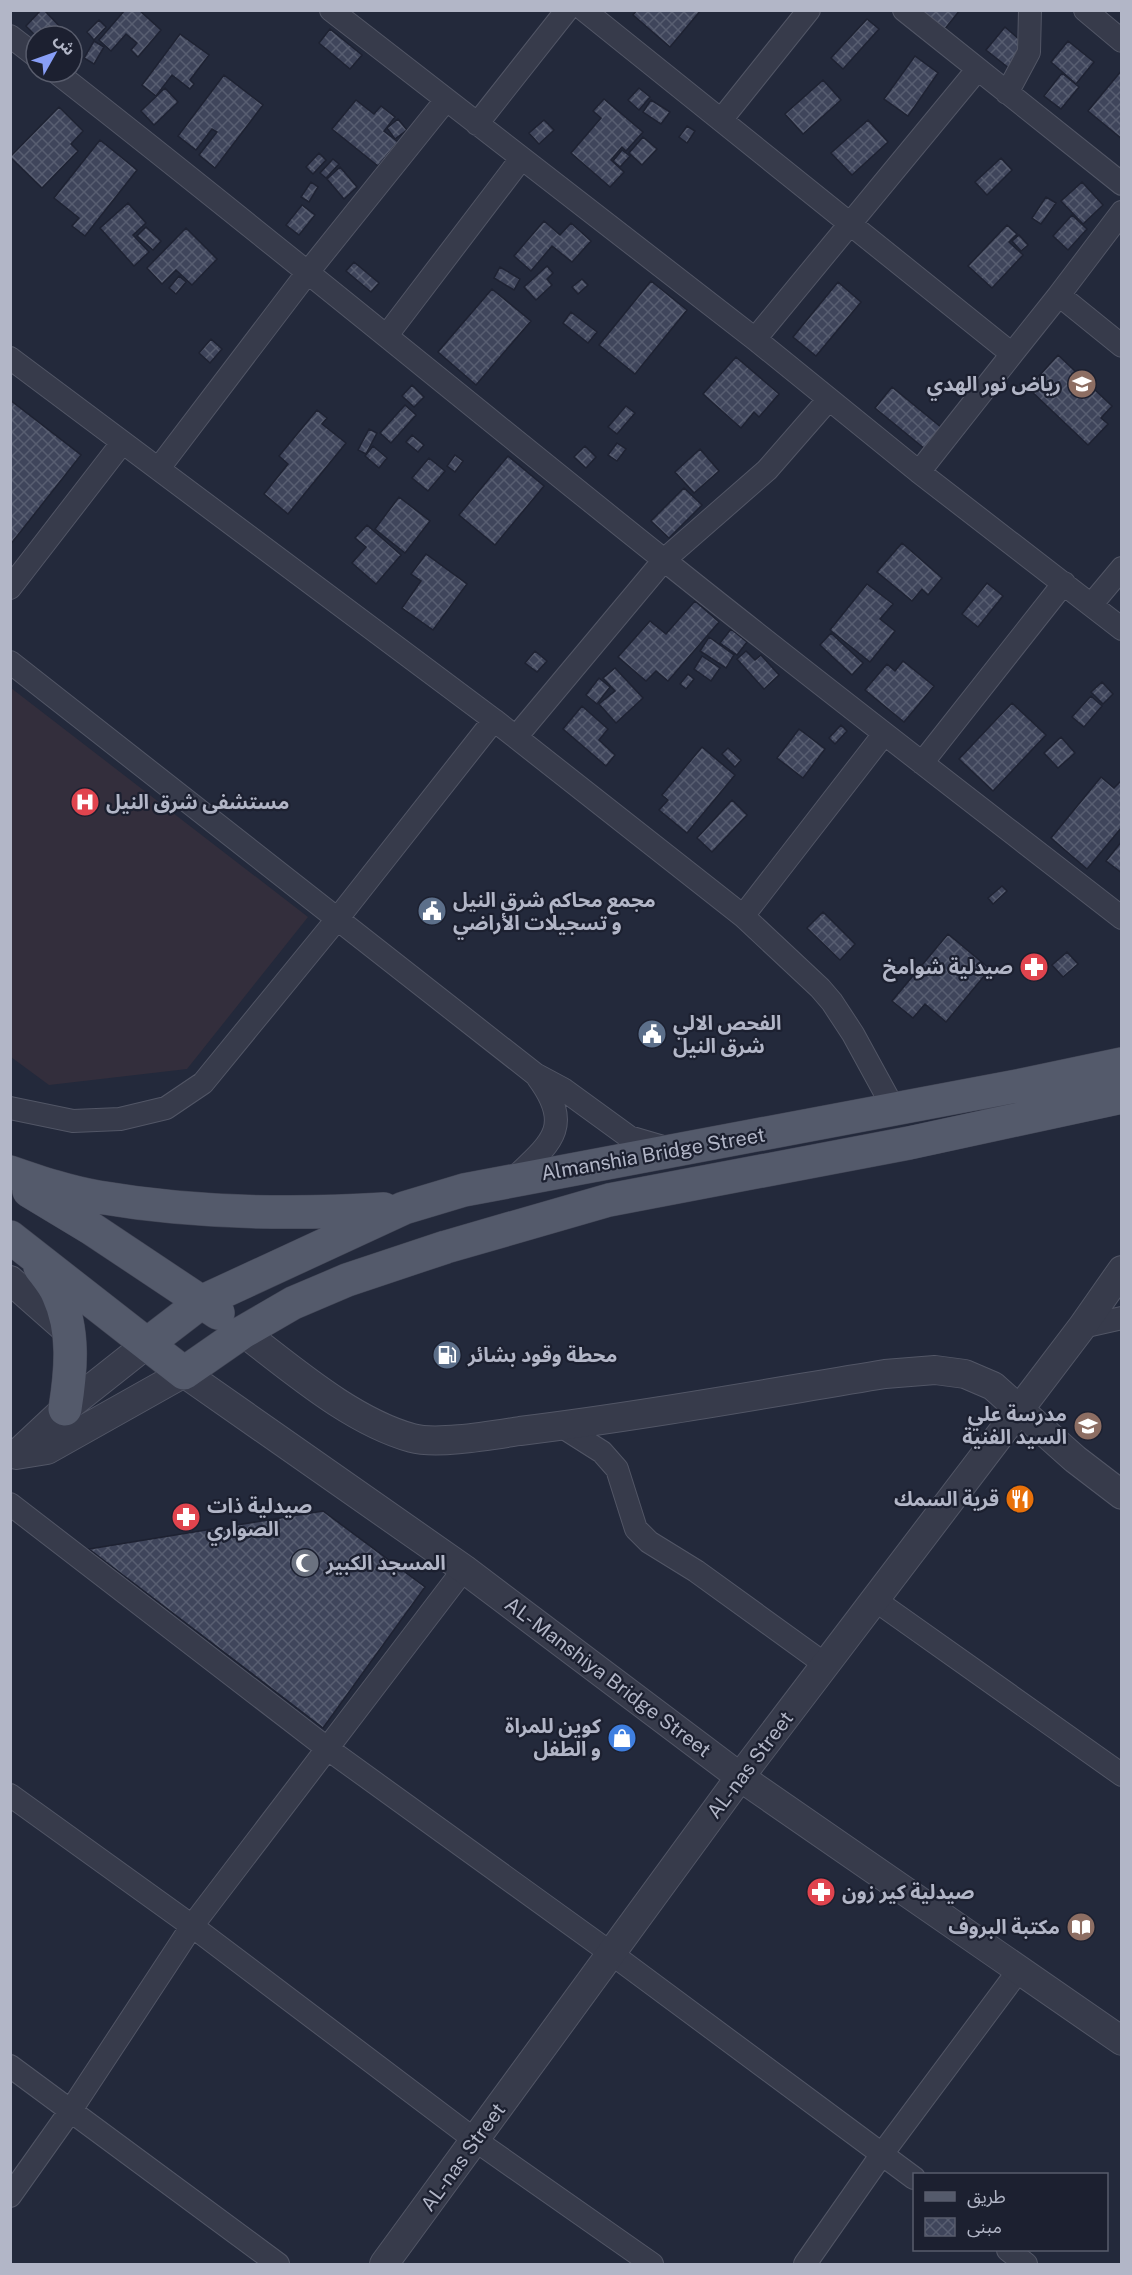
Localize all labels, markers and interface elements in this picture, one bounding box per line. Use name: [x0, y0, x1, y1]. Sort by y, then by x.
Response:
north arrow: [24, 24, 84, 84]
text: ش: [51, 30, 79, 59]
school or university icon: رياض نور الهدي: [1066, 368, 1098, 400]
place label: رياض نور الهدي: [927, 372, 1061, 401]
hospital icon: مستشفى شرق النيل: [69, 786, 101, 818]
place label: مستشفى شرق النيل: [106, 790, 289, 814]
place label: مجمع محاكم شرق النيل و تسجيلات الأراضي: [453, 888, 656, 940]
public building icon: مجمع محاكم شرق النيل و تسجيلات الأراضي: [416, 895, 448, 927]
pharmacy icon: صيدلية شوامخ: [1018, 951, 1050, 983]
place label: صيدلية شوامخ: [883, 955, 1013, 982]
place label: الفحص الالي شرق النيل: [673, 1011, 781, 1058]
public building icon: الفحص الالي شرق النيل: [636, 1018, 668, 1050]
street label: Almanshia Bridge Street: [539, 1122, 767, 1186]
fuel station icon: محطة وقود بشائر: [431, 1339, 463, 1371]
place label: محطة وقود بشائر: [467, 1343, 617, 1367]
place label: مدرسة علي السيد الفنية: [962, 1402, 1067, 1449]
school or university icon: مدرسة علي السيد الفنية: [1072, 1410, 1104, 1442]
restaurant icon: قرية السمك: [1004, 1483, 1036, 1515]
place label: قرية السمك: [894, 1487, 999, 1511]
place label: صيدلية ذات الصواري: [207, 1494, 312, 1546]
pharmacy icon: صيدلية ذات الصواري: [170, 1501, 202, 1533]
mosque icon: المسجد الكبير: [289, 1547, 321, 1579]
place label: المسجد الكبير: [325, 1551, 446, 1575]
street label: AL- Manshiya Bridge Street: [500, 1592, 716, 1762]
street label: AL-nas Street: [702, 1707, 798, 1823]
place label: كوين للمراة و الطفل: [505, 1714, 602, 1761]
shop icon: كوين للمراة و الطفل: [606, 1722, 638, 1754]
pharmacy icon: صيدلية كير زون: [805, 1876, 837, 1908]
place label: صيدلية كير زون: [842, 1880, 975, 1904]
library icon: مكتبة البروف: [1065, 1911, 1097, 1943]
place label: مكتبة البروف: [948, 1915, 1060, 1939]
street label: AL-nas Street: [416, 2098, 510, 2216]
legend: [913, 2173, 1108, 2251]
text: طريق: [967, 2186, 1006, 2208]
text: مبنى: [967, 2216, 1002, 2238]

